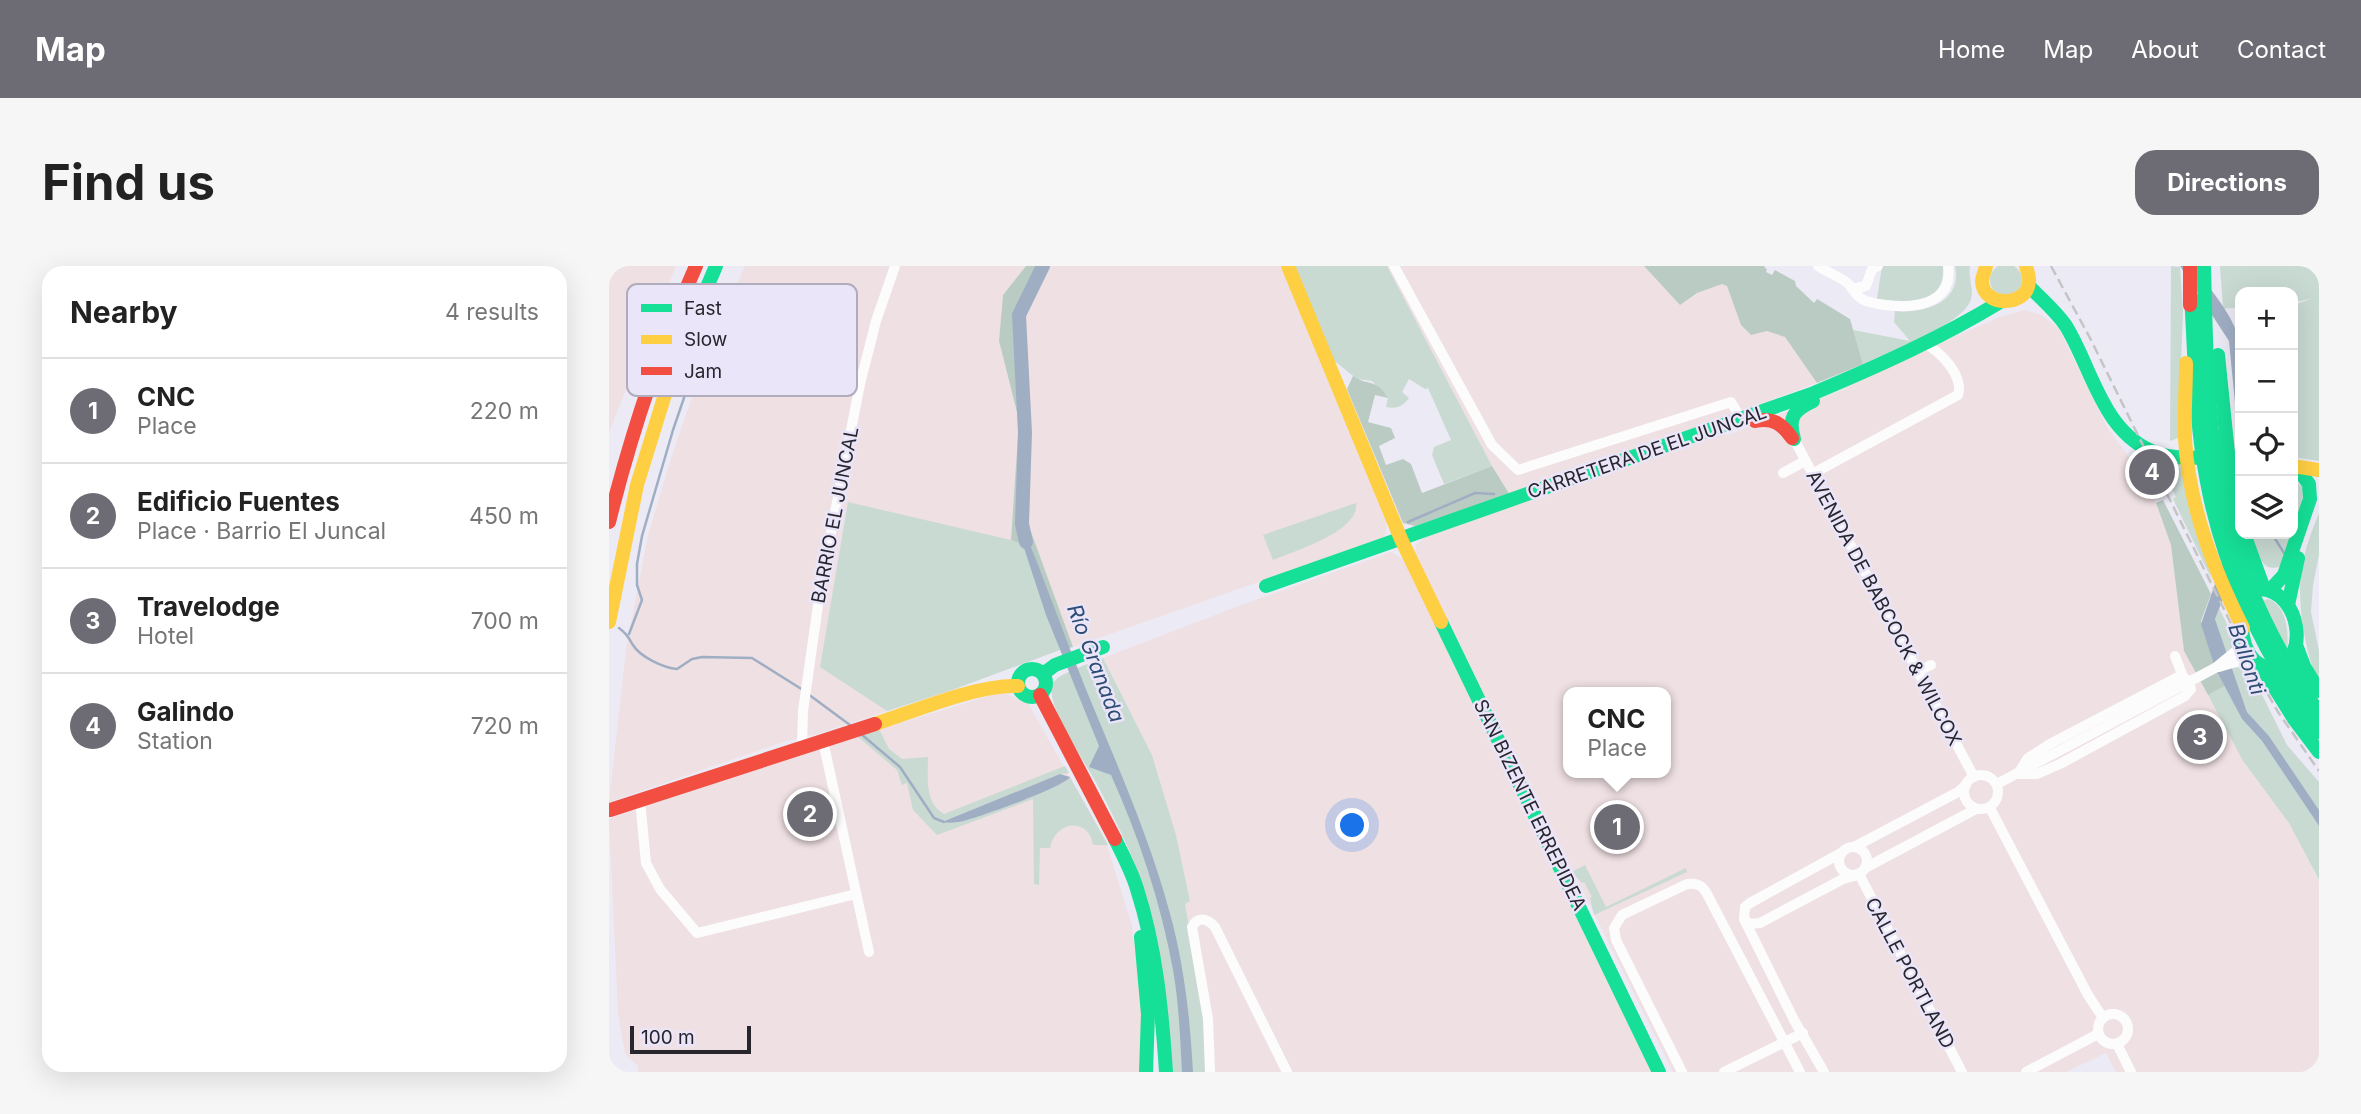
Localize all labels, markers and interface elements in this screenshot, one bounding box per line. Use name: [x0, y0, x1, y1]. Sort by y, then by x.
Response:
text: Map: [35, 29, 106, 69]
text: Home: [1938, 35, 2005, 64]
text: Map: [2043, 35, 2093, 64]
text: About: [2131, 35, 2199, 64]
text: Contact: [2237, 35, 2326, 64]
button: Directions: [2135, 150, 2319, 215]
text: Find us: [42, 153, 215, 212]
legend: [627, 284, 857, 396]
map controls: [2235, 287, 2298, 539]
button: +: [2235, 287, 2298, 350]
text: Nearby: [70, 294, 178, 330]
text: Fast: [684, 297, 722, 320]
text: 4 results: [445, 298, 539, 326]
text: Slow: [684, 328, 727, 351]
button: −: [2235, 350, 2298, 413]
text: Jam: [684, 360, 722, 383]
text: CNC: [137, 381, 195, 412]
text: 1: [88, 397, 98, 425]
text: 220 m: [470, 397, 539, 425]
street label: CARRETERA DE EL JUNCAL: [1524, 400, 1770, 504]
text: Place: [137, 412, 197, 440]
button: locate: [2235, 413, 2298, 476]
street label: BARRIO EL JUNCAL: [807, 425, 863, 605]
pin: 4: [2129, 446, 2175, 498]
street label: AVENIDA DE BABCOCK & WILCOX: [1801, 466, 1967, 750]
button: layers: [2235, 476, 2298, 539]
text: Edificio Fuentes: [137, 486, 340, 517]
text: 2: [86, 502, 100, 530]
text: 450 m: [469, 502, 539, 530]
text: Place · Barrio El Juncal: [137, 517, 386, 545]
text: Travelodge: [137, 591, 280, 622]
water label: Río Granada: [1062, 600, 1130, 726]
text: 3: [86, 607, 100, 635]
text: 700 m: [471, 607, 539, 635]
water label: Ballonti: [2223, 620, 2271, 699]
text: Hotel: [137, 622, 194, 650]
popup: [1563, 687, 1671, 778]
text: Galindo: [137, 696, 234, 727]
street label: SAN BIZENTE ERREPIDEA: [1469, 696, 1591, 914]
text: CNC: [1587, 703, 1645, 734]
pin: 3: [2177, 711, 2223, 763]
text: 4: [85, 712, 101, 740]
text: 720 m: [471, 712, 539, 740]
text: Station: [137, 727, 213, 755]
text: Place: [1587, 734, 1647, 762]
pin: 2: [787, 788, 833, 840]
pin: 1: [1594, 801, 1640, 853]
your location: [1335, 808, 1369, 842]
street label: CALLE PORTLAND: [1860, 893, 1960, 1053]
scale bar: [630, 1023, 751, 1055]
text: 100 m: [641, 1026, 695, 1049]

